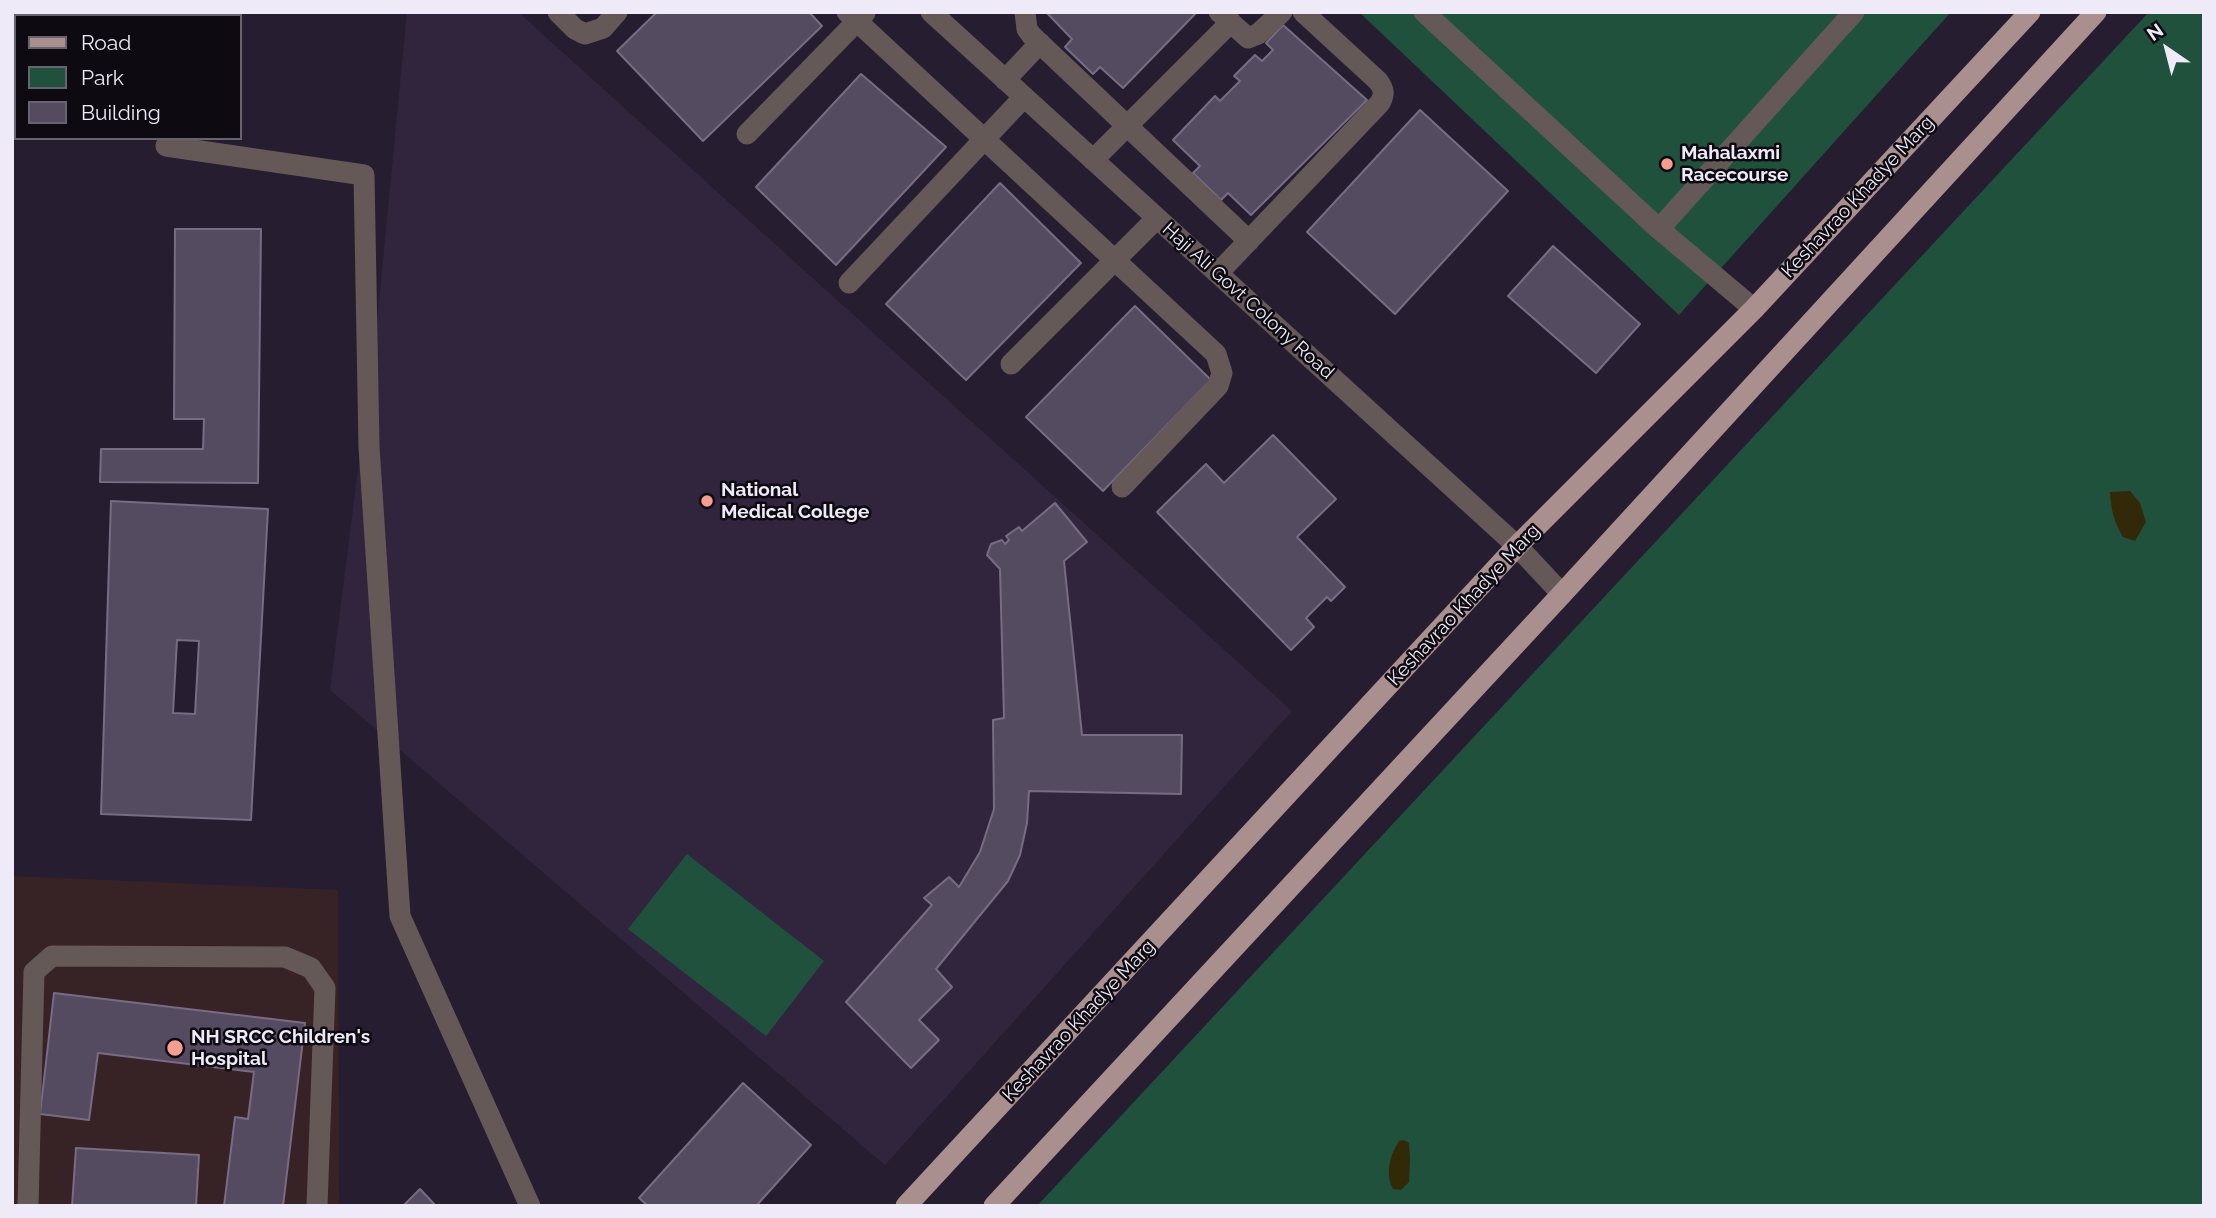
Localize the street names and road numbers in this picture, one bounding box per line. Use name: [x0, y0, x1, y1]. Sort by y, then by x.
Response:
street label: Keshavrao Khadye Marg: [1777, 111, 1939, 283]
street label: Haji Ali Govt Colony Road: [1158, 218, 1338, 384]
street label: Keshavrao Khadye Marg: [1383, 519, 1545, 691]
street label: Keshavrao Khadye Marg: [998, 935, 1160, 1107]

